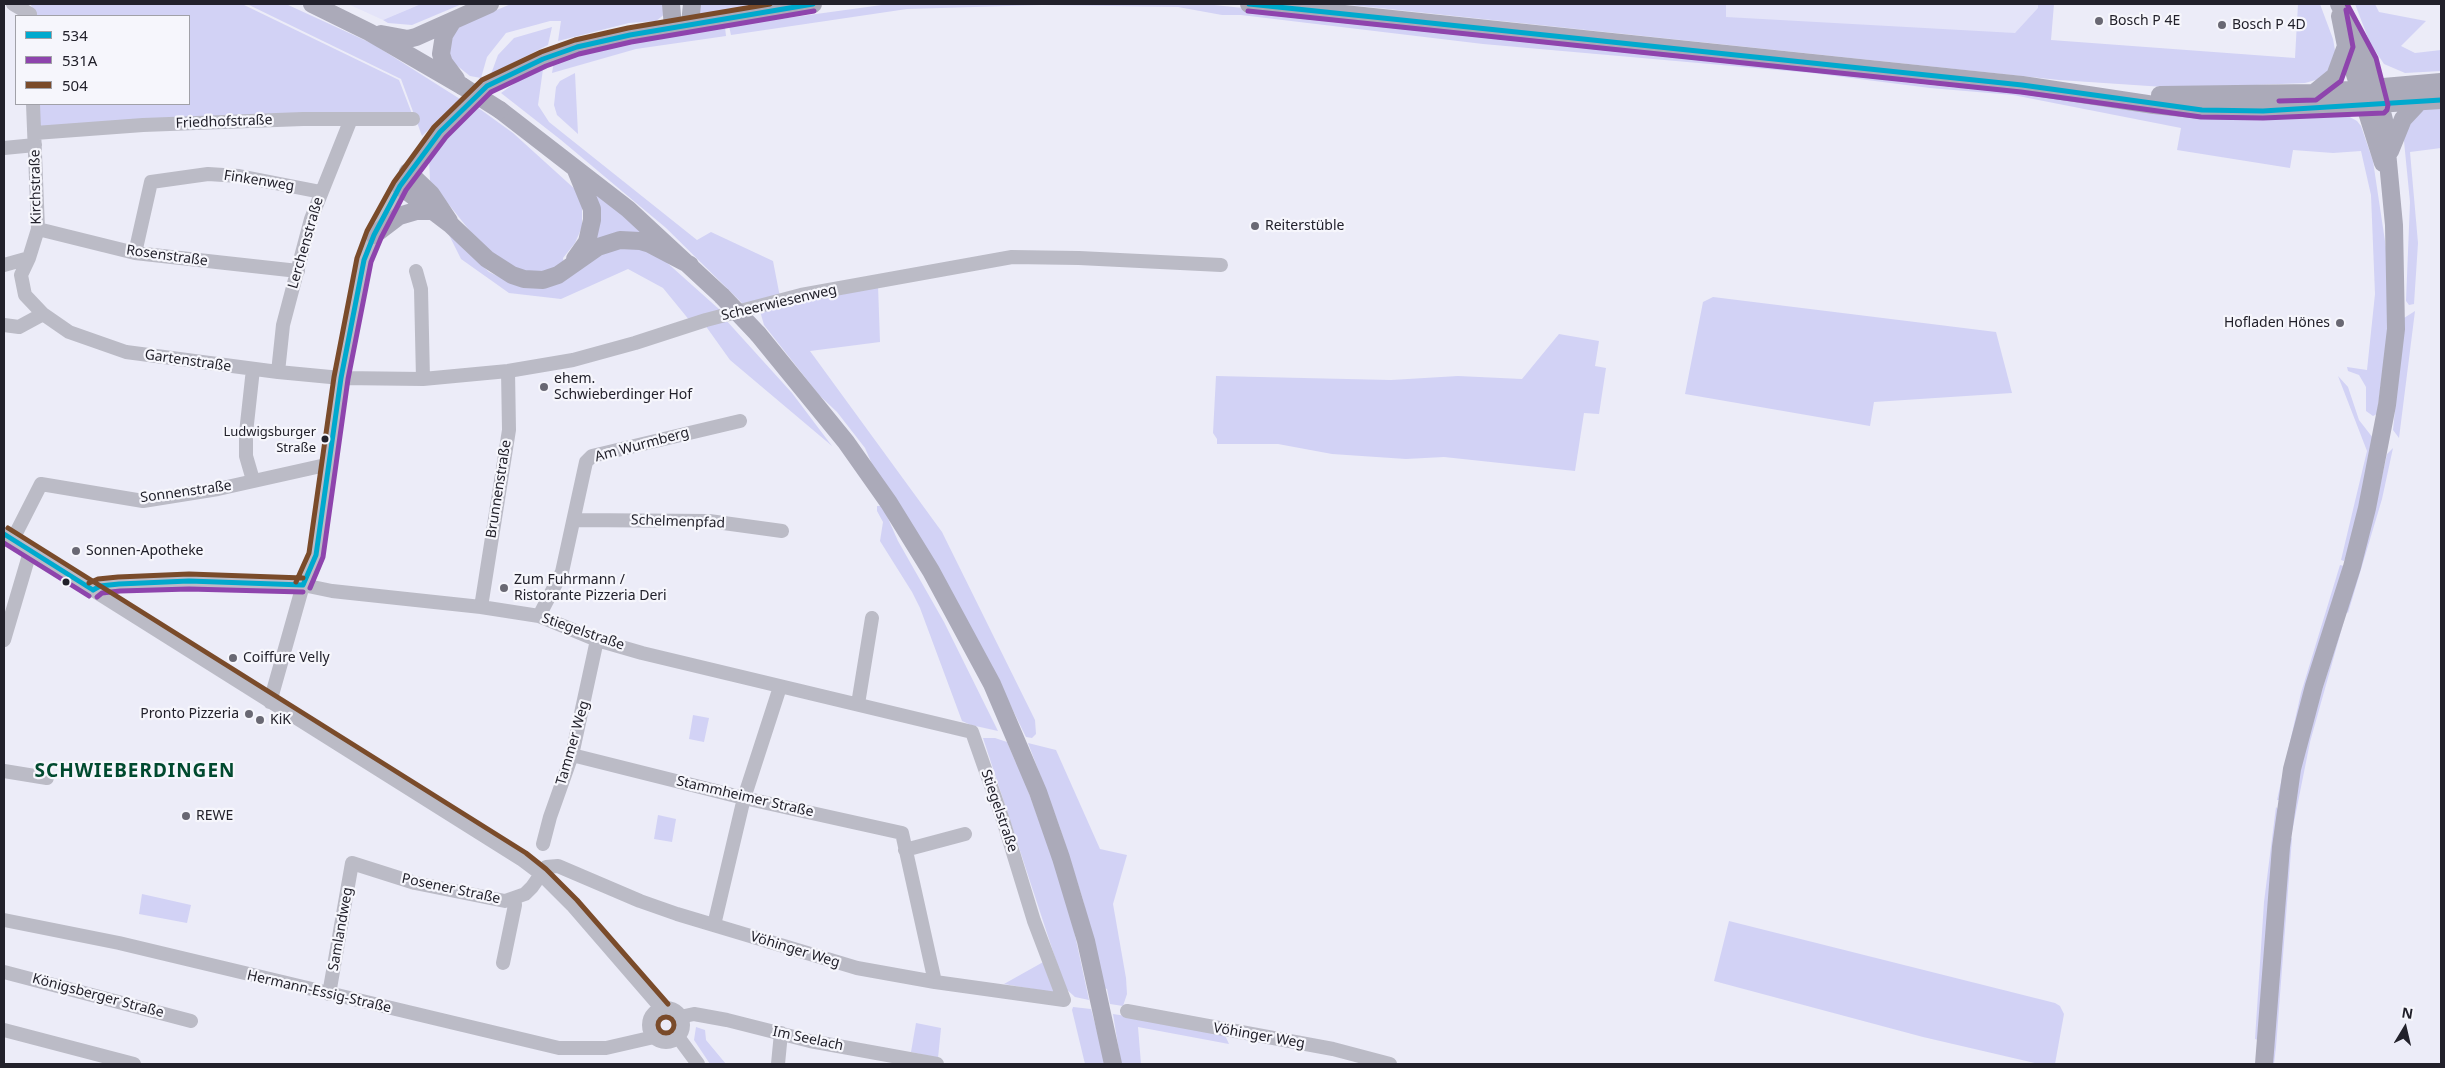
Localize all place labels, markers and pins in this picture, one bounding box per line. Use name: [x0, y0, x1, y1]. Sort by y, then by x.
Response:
place label: Bosch P 4E: [2109, 13, 2180, 29]
marker: Bosch P 4E: [2093, 15, 2105, 27]
place label: Bosch P 4D: [2232, 17, 2306, 33]
marker: Bosch P 4D: [2216, 19, 2228, 31]
place label: Reiterstüble: [1265, 218, 1344, 234]
marker: Reiterstüble: [1249, 220, 1261, 232]
place label: Hofladen Hönes: [2224, 315, 2330, 331]
marker: Hofladen Hönes: [2334, 317, 2346, 329]
place label: ehem. Schwieberdinger Hof: [554, 371, 692, 404]
marker: ehem. Schwieberdinger Hof: [538, 381, 550, 393]
place label: Ludwigsburger Straße: [223, 424, 316, 455]
marker: Ludwigsburger Straße: [320, 434, 330, 444]
place label: Sonnen-Apotheke: [86, 543, 204, 559]
marker: Sonnen-Apotheke: [70, 545, 82, 557]
place label: Zum Fuhrmann / Ristorante Pizzeria Deri: [514, 572, 667, 604]
unlabelled marker: [61, 577, 71, 587]
marker: Zum Fuhrmann / Ristorante Pizzeria Deri: [498, 582, 510, 594]
place label: Coiffure Velly: [243, 650, 330, 666]
marker: Coiffure Velly: [227, 652, 239, 664]
place label: Pronto Pizzeria: [140, 706, 239, 722]
marker: Pronto Pizzeria: [243, 708, 255, 720]
place label: KiK: [270, 712, 291, 728]
marker: KiK: [254, 714, 266, 726]
place label: REWE: [196, 808, 233, 824]
marker: REWE: [180, 810, 192, 822]

